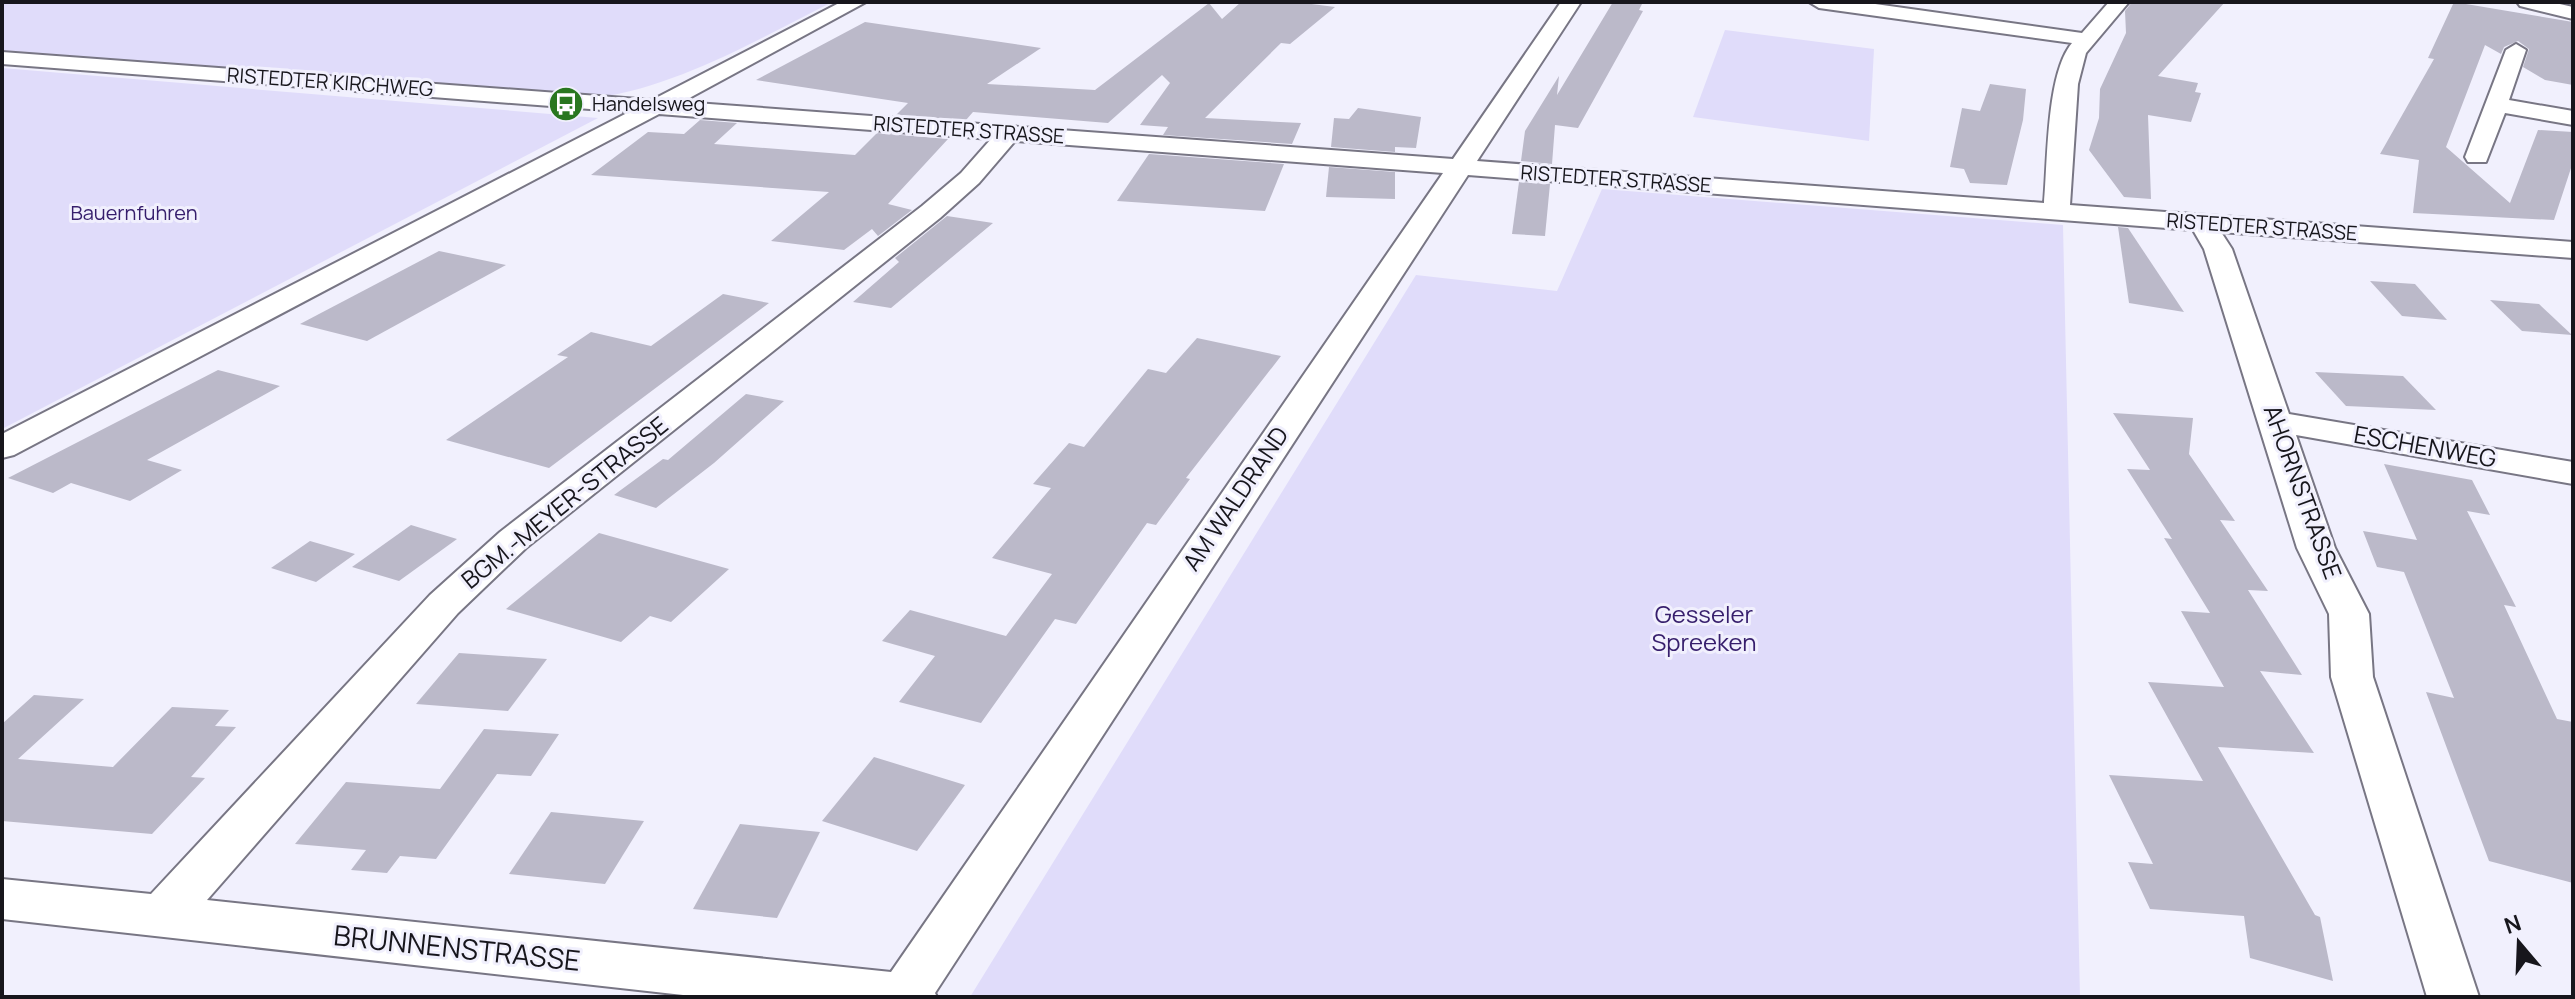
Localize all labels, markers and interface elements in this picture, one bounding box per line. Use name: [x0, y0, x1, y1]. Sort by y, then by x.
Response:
street label: RISTEDTER KIRCHWEG: [226, 61, 434, 102]
bus stop icon: Handelsweg: [547, 85, 585, 123]
place label: Handelsweg: [592, 90, 705, 117]
street label: RISTEDTER STRASSE: [873, 109, 1065, 150]
street label: RISTEDTER STRASSE: [1520, 158, 1712, 199]
park label: Bauernfuhren: [70, 199, 198, 226]
street label: RISTEDTER STRASSE: [2166, 206, 2358, 247]
street label: AHORNSTRASSE: [2257, 400, 2350, 583]
street label: BGM.-MEYER-STRASSE: [454, 408, 674, 595]
street label: ESCHENWEG: [2352, 417, 2499, 474]
street label: AM WALDRAND: [1174, 420, 1295, 577]
park label: Gesseler Spreeken: [1651, 597, 1757, 658]
north arrow: [2479, 903, 2559, 983]
text: N: [2500, 907, 2525, 941]
street label: BRUNNENSTRASSE: [332, 915, 582, 979]

